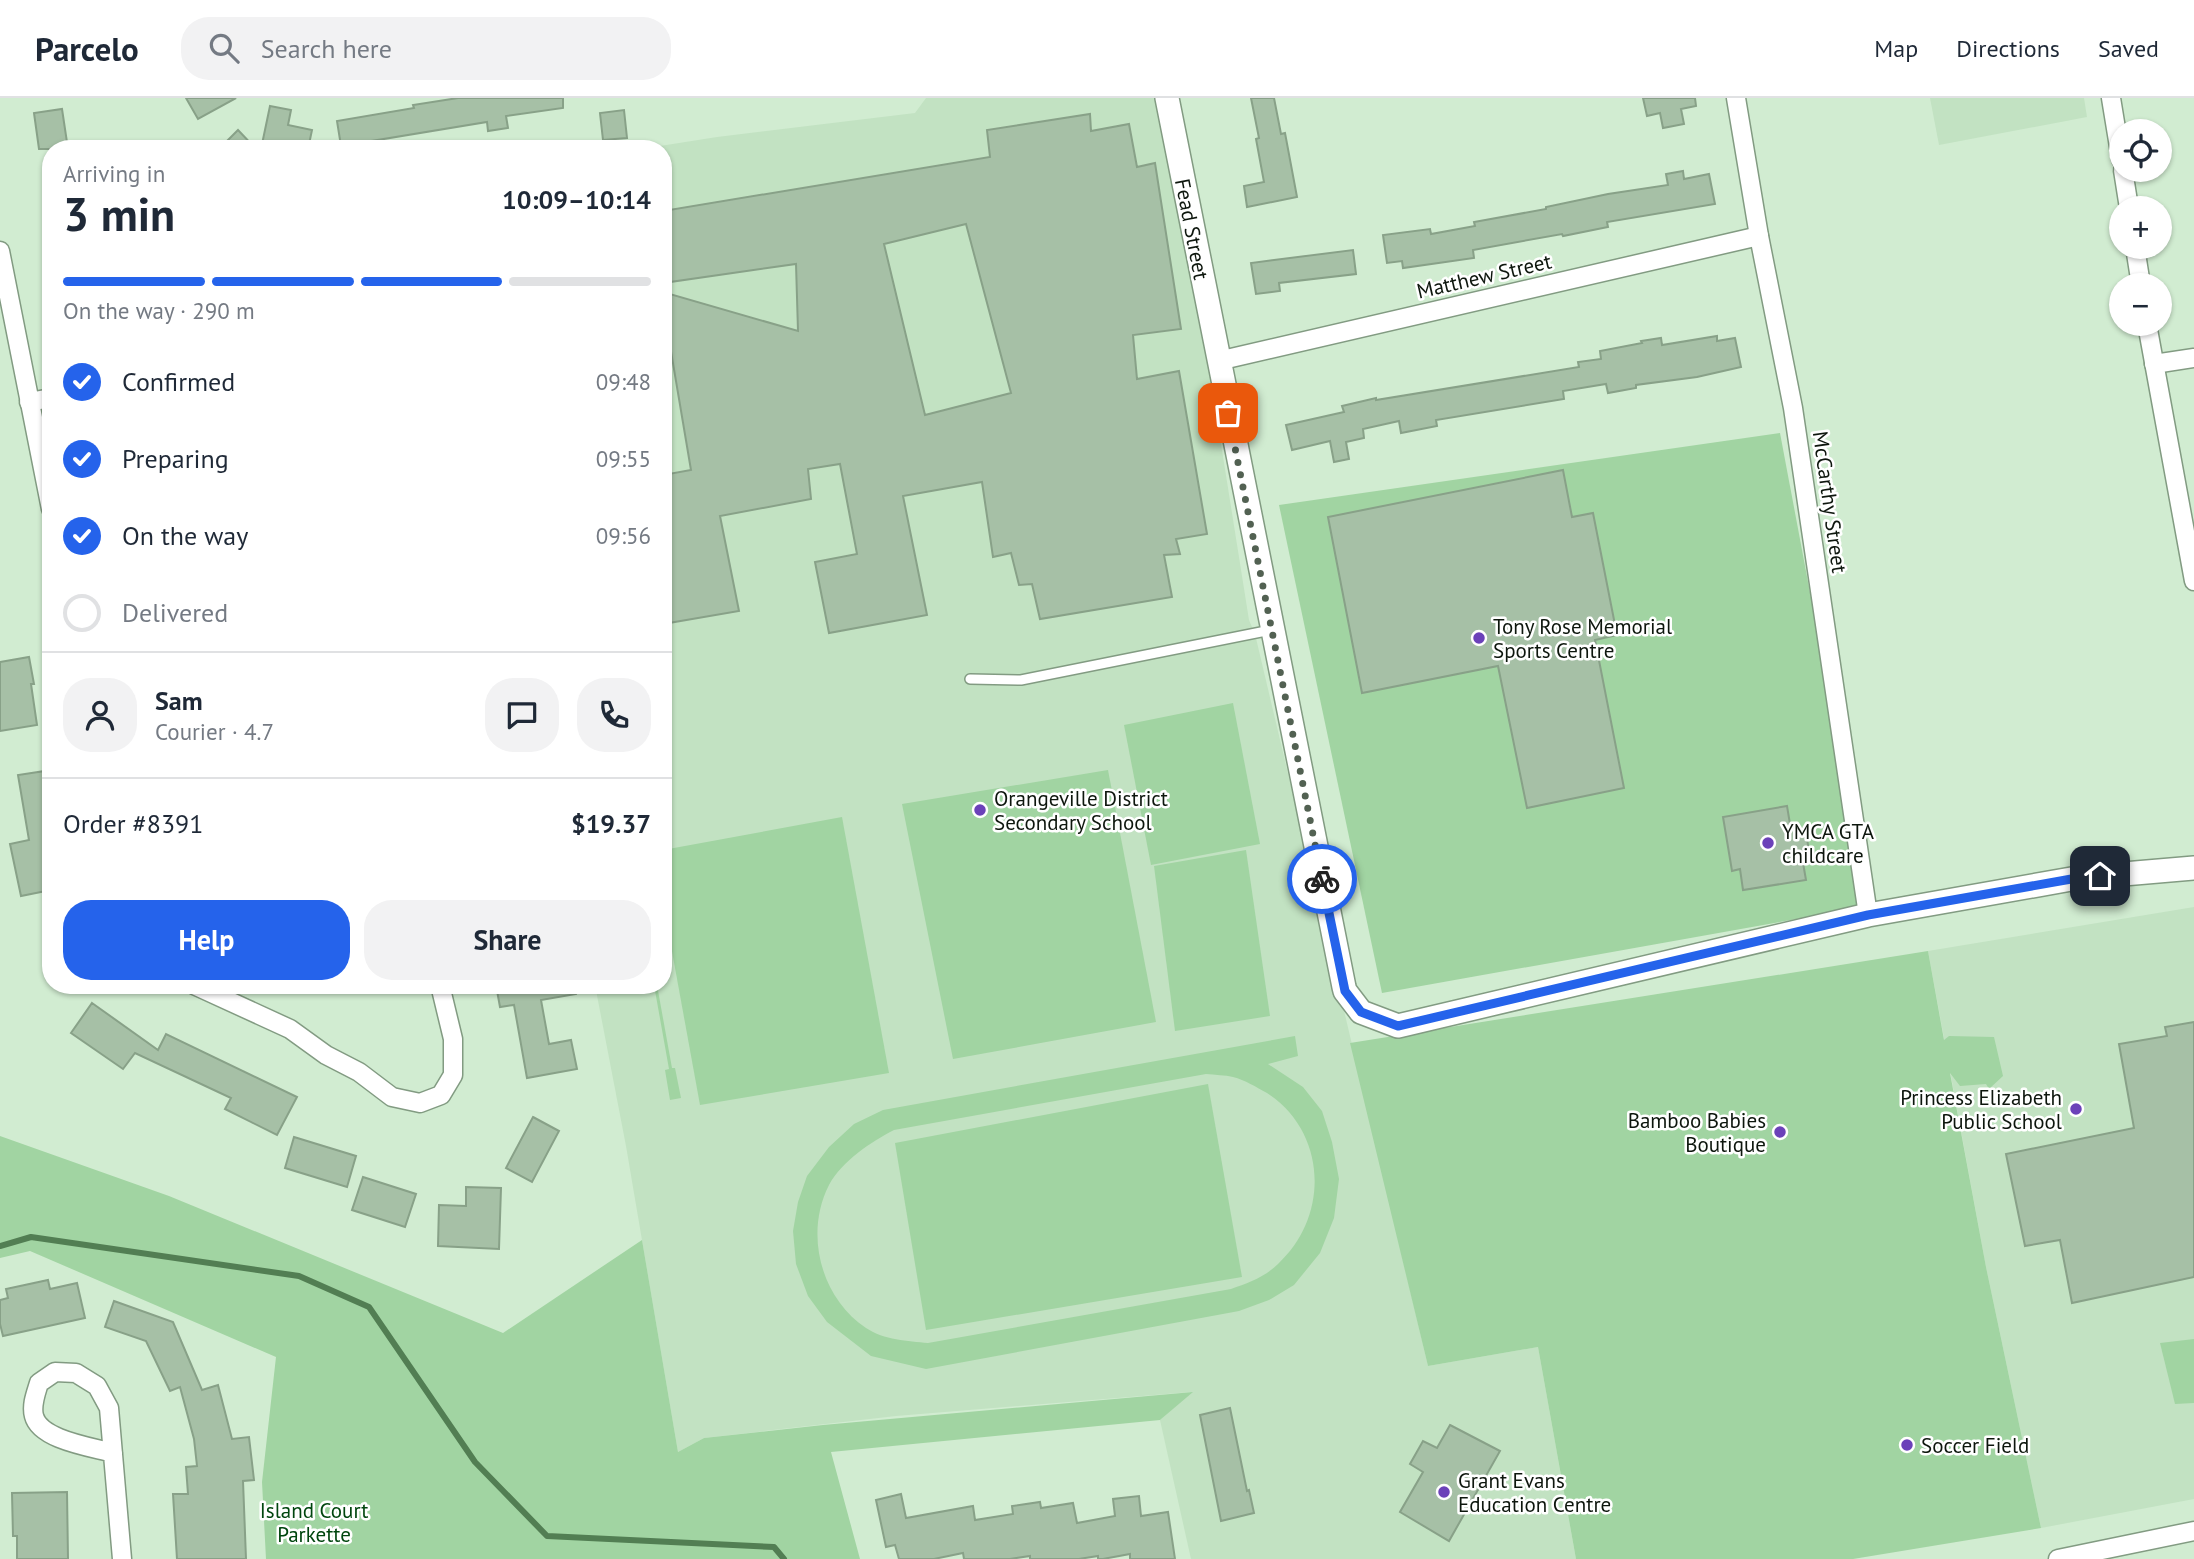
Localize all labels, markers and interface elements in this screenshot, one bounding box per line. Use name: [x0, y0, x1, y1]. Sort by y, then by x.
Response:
search box: [181, 17, 671, 80]
text: Parcelo: [35, 27, 139, 70]
icon: search: [205, 29, 243, 67]
text: Search here: [261, 32, 392, 65]
text: Map: [1874, 33, 1918, 64]
text: Directions: [1956, 33, 2060, 64]
text: Saved: [2098, 33, 2159, 64]
map controls: [2109, 119, 2172, 336]
button: locate: [2109, 119, 2172, 182]
text: Arriving in: [63, 159, 165, 188]
street label: Fead Street: [1169, 176, 1215, 282]
text: 10:09–10:14: [502, 183, 651, 216]
text: 3 min: [63, 184, 175, 244]
button: +: [2109, 196, 2172, 259]
street label: Matthew Street: [1414, 247, 1554, 305]
button: −: [2109, 273, 2172, 336]
text: On the way · 290 m: [63, 296, 255, 325]
icon: check: [63, 363, 101, 401]
text: Confirmed: [122, 365, 235, 398]
text: 09:48: [596, 367, 651, 396]
pin: [1198, 383, 1258, 443]
icon: bag: [1209, 394, 1247, 432]
street label: McCarthy Street: [1807, 429, 1853, 575]
icon: check: [63, 440, 101, 478]
text: Preparing: [122, 442, 229, 475]
text: 09:55: [596, 444, 651, 473]
icon: check: [63, 517, 101, 555]
text: On the way: [122, 519, 248, 552]
text: 09:56: [596, 521, 651, 550]
text: Delivered: [122, 596, 228, 629]
place label: Tony Rose Memorial Sports Centre: [1493, 613, 1672, 664]
marker: Tony Rose Memorial Sports Centre: [1471, 630, 1487, 646]
button: person: [63, 678, 137, 752]
button: chat: [485, 678, 559, 752]
button: phone: [577, 678, 651, 752]
text: Sam: [155, 684, 203, 717]
text: Courier · 4.7: [155, 717, 274, 746]
place label: Orangeville District Secondary School: [994, 785, 1168, 836]
marker: Orangeville District Secondary School: [972, 802, 988, 818]
text: Order #8391: [63, 807, 203, 840]
text: $19.37: [571, 807, 651, 840]
place label: YMCA GTA childcare: [1782, 818, 1875, 869]
marker: YMCA GTA childcare: [1760, 835, 1776, 851]
courier: [1287, 844, 1357, 914]
pin: [2070, 846, 2130, 906]
icon: home: [2081, 857, 2119, 895]
icon: bike: [1303, 860, 1341, 898]
button: Help: [63, 900, 350, 980]
button: Share: [364, 900, 651, 980]
place label: Princess Elizabeth Public School: [1900, 1084, 2062, 1135]
marker: Princess Elizabeth Public School: [2068, 1101, 2084, 1117]
place label: Bamboo Babies Boutique: [1628, 1107, 1766, 1158]
marker: Bamboo Babies Boutique: [1772, 1124, 1788, 1140]
place label: Soccer Field: [1921, 1432, 2029, 1459]
marker: Soccer Field: [1899, 1437, 1915, 1453]
place label: Grant Evans Education Centre: [1458, 1467, 1611, 1518]
marker: Grant Evans Education Centre: [1436, 1484, 1452, 1500]
park label: Island Court Parkette: [260, 1497, 368, 1548]

